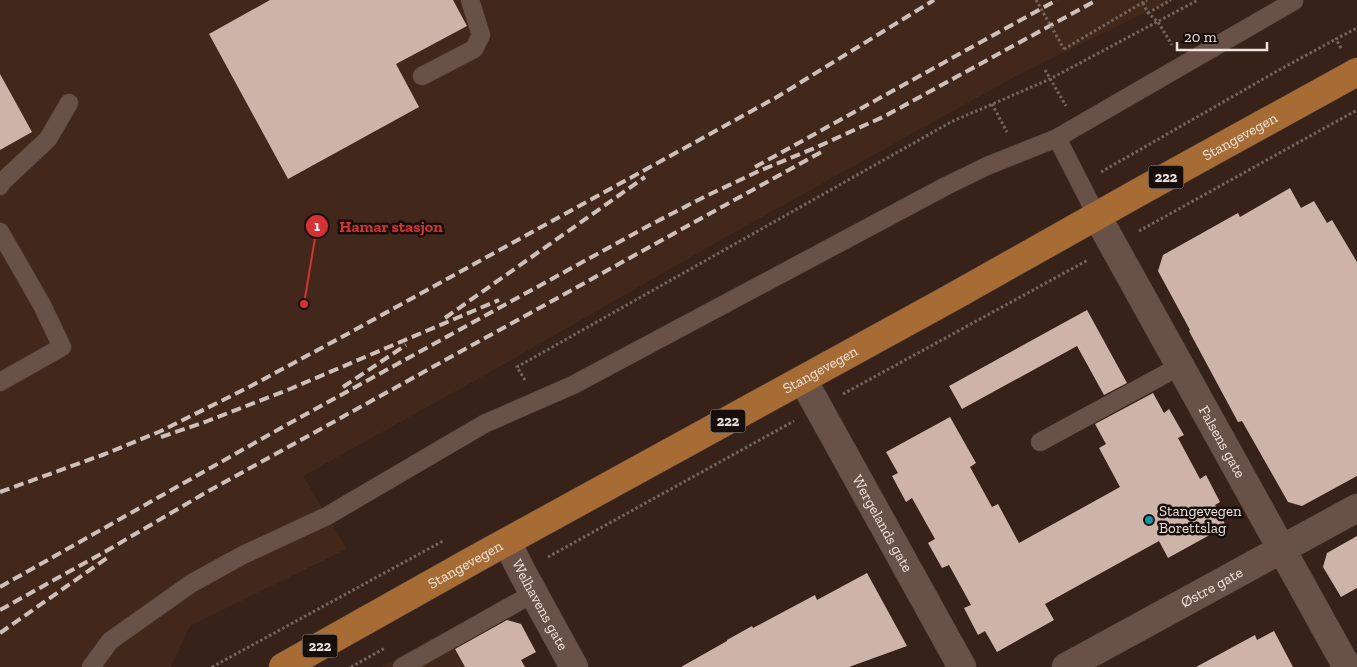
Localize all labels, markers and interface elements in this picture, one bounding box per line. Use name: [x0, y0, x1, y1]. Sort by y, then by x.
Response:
scale bar: [1177, 20, 1267, 52]
text: 20 m: [1184, 28, 1217, 46]
street label: Stangevegen: [1199, 109, 1281, 164]
road number: 222: [1148, 166, 1184, 188]
callout: Hamar stasjon: [305, 211, 453, 242]
text: 1: [314, 217, 320, 235]
text: Hamar stasjon: [339, 217, 443, 236]
street label: Stangevegen: [780, 342, 861, 397]
street label: Falsens gate: [1195, 402, 1249, 481]
road number: 222: [710, 410, 746, 432]
street label: Wergelands gate: [848, 472, 917, 575]
place label: Stangevegen Borettslag: [1159, 502, 1242, 537]
marker: Stangevegen Borettslag: [1143, 514, 1155, 526]
street label: Stangevegen: [425, 537, 506, 593]
street label: Welhavens gate: [508, 556, 572, 653]
street label: Østre gate: [1177, 563, 1246, 612]
road number: 222: [302, 634, 338, 658]

